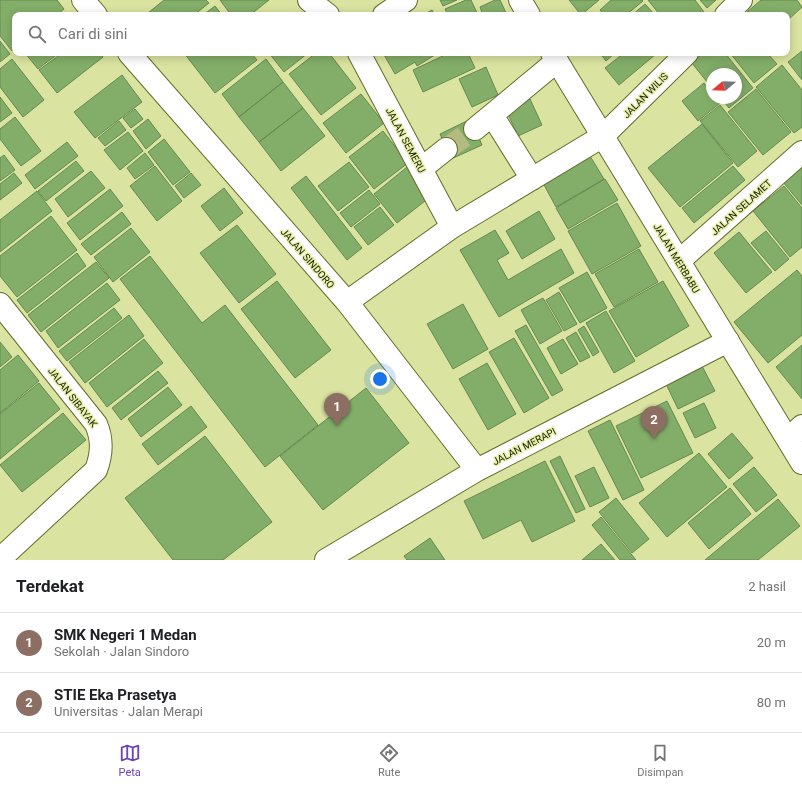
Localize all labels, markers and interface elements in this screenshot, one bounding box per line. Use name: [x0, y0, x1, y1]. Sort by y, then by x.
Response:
search box: [12, 12, 790, 56]
icon: search: [26, 23, 48, 45]
text: Cari di sini: [58, 25, 128, 43]
north arrow: [706, 68, 742, 104]
street label: JALAN WILIS: [621, 70, 670, 120]
street label: JALAN SEMERU: [384, 106, 427, 175]
street label: JALAN SELAMET: [709, 177, 774, 237]
street label: JALAN MERBABU: [651, 221, 702, 295]
street label: JALAN SINDORO: [279, 226, 337, 291]
street label: JALAN SIBAYAK: [46, 365, 100, 430]
your location: [370, 369, 390, 389]
pin: 1: [324, 393, 350, 426]
pin: 2: [641, 406, 667, 439]
street label: JALAN MERAPI: [491, 426, 558, 467]
text: Terdekat: [16, 576, 84, 596]
text: 2 hasil: [748, 579, 786, 594]
text: SMK Negeri 1 Medan: [54, 626, 197, 644]
text: 1: [25, 635, 33, 650]
text: 20 m: [757, 635, 786, 650]
text: Sekolah · Jalan Sindoro: [54, 644, 189, 659]
text: STIE Eka Prasetya: [54, 686, 177, 704]
text: 2: [25, 695, 33, 710]
text: 80 m: [757, 695, 786, 710]
text: Universitas · Jalan Merapi: [54, 704, 203, 719]
tab: Peta: [119, 742, 141, 779]
tab: Rute: [378, 742, 400, 779]
tab: Disimpan: [637, 742, 683, 779]

